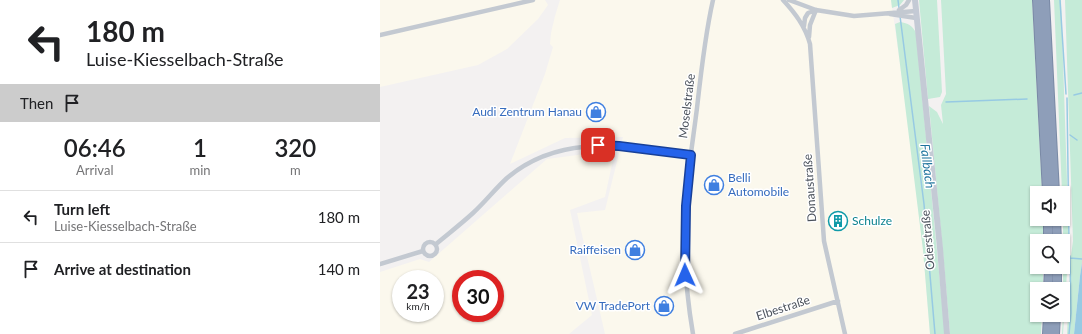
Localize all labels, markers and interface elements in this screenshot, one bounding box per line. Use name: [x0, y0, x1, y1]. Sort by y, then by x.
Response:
text: 180 m: [86, 14, 165, 48]
icon: left: [20, 16, 72, 68]
text: Luise-Kiesselbach-Straße: [86, 48, 284, 70]
street label: Moselstraße: [675, 73, 698, 139]
icon: arrive: [61, 92, 83, 114]
text: Then: [20, 94, 53, 112]
shop icon: Audi Zentrum Hanau: [585, 101, 607, 123]
place label: Audi Zentrum Hanau: [472, 104, 582, 119]
pin: [581, 128, 615, 162]
text: 06:46: [64, 133, 126, 162]
text: 1: [193, 133, 207, 162]
text: 320: [274, 133, 316, 162]
icon: arrive: [587, 134, 609, 156]
water label: Fallbach: [917, 143, 939, 189]
street label: Donaustraße: [800, 153, 819, 223]
text: Arrival: [76, 162, 113, 178]
text: min: [189, 162, 211, 178]
text: m: [290, 162, 301, 178]
place label: Belli Automobile: [728, 170, 789, 199]
shop icon: Belli Automobile: [703, 174, 725, 196]
map controls: [1030, 186, 1070, 322]
button: sound: [1030, 186, 1070, 226]
text: Turn left: [54, 200, 110, 218]
icon: left: [20, 206, 42, 228]
text: 180 m: [318, 208, 360, 226]
building icon: Schulze: [827, 210, 849, 232]
street label: Oderstraße: [917, 210, 938, 271]
place label: Schulze: [852, 213, 892, 228]
text: Luise-Kiesselbach-Straße: [54, 218, 197, 234]
button: search: [1030, 234, 1070, 274]
shop icon: Raiffeisen: [624, 239, 646, 261]
place label: Raiffeisen: [569, 242, 621, 257]
position arrow: [664, 254, 706, 296]
icon: arrive: [20, 258, 42, 280]
text: Arrive at destination: [54, 260, 191, 278]
text: 140 m: [318, 260, 360, 278]
speed limit sign: 30: [452, 270, 504, 322]
text: 23: [406, 279, 430, 303]
button: layers: [1030, 282, 1070, 322]
street label: Elbestraße: [754, 292, 812, 323]
shop icon: VW TradePort: [653, 295, 675, 317]
place label: VW TradePort: [576, 298, 651, 313]
text: km/h: [406, 300, 430, 312]

